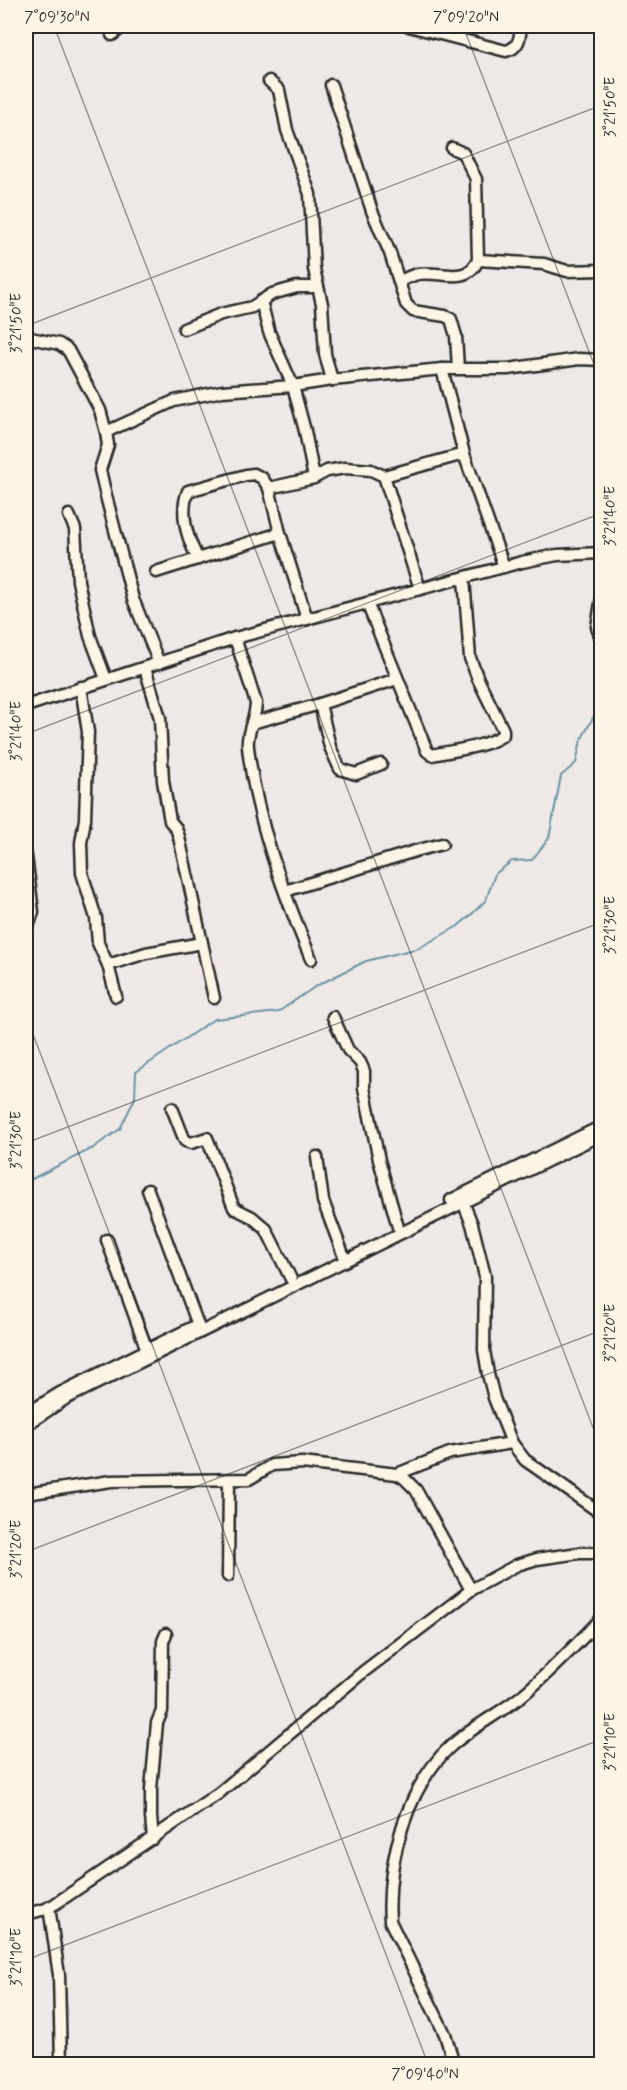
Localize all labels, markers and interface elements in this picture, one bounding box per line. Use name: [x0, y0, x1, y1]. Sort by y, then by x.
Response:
text: 7°09'30"N: [24, 8, 90, 28]
text: 7°09'20"N: [433, 8, 499, 28]
text: 3°21'50"E: [601, 76, 621, 137]
text: 3°21'50"E: [7, 292, 27, 353]
text: 3°21'40"E: [601, 486, 621, 546]
text: 3°21'40"E: [7, 701, 27, 761]
text: 3°21'30"E: [601, 896, 621, 954]
text: 3°21'30"E: [7, 1111, 27, 1169]
text: 3°21'20"E: [601, 1303, 621, 1362]
text: 3°21'20"E: [7, 1519, 27, 1578]
text: 3°21'10"E: [601, 1713, 621, 1771]
text: 3°21'10"E: [7, 1928, 27, 1986]
text: 7°09'40"N: [391, 2065, 459, 2085]

